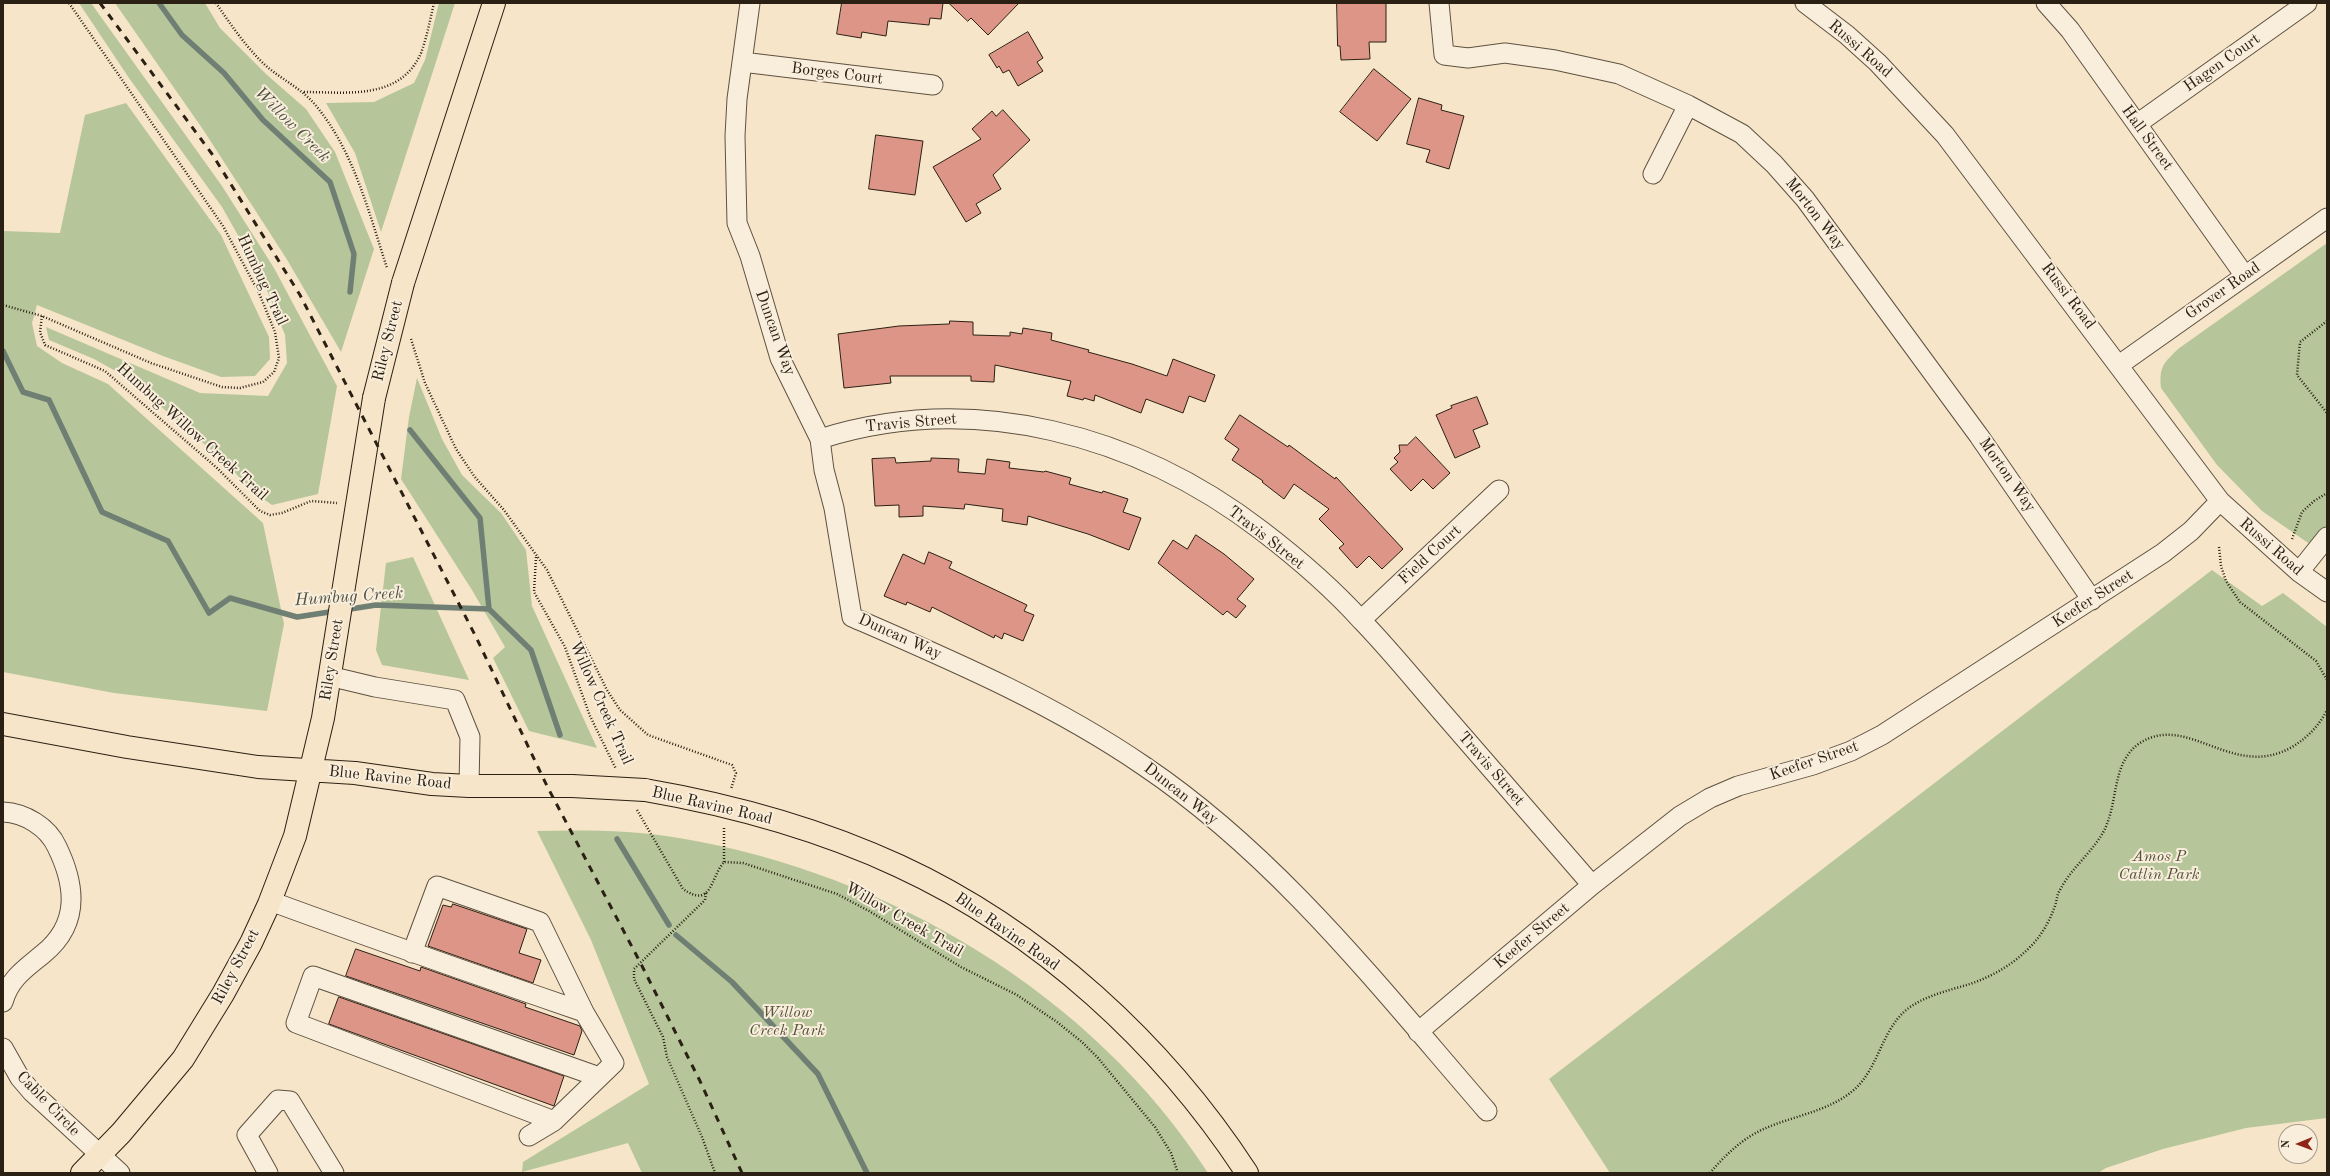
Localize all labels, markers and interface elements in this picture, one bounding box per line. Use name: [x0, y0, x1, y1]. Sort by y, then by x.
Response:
street label: Russi Road: [1824, 16, 1896, 82]
street label: Hagen Court: [2180, 30, 2264, 96]
street label: Borges Court: [790, 59, 884, 89]
water label: Willow Creek: [250, 83, 334, 167]
street label: Hall Street: [2117, 102, 2177, 174]
street label: Morton Way: [1781, 174, 1849, 254]
street label: Humbug Trail: [233, 231, 291, 329]
street label: Grover Road: [2182, 258, 2264, 324]
street label: Russi Road: [2037, 259, 2099, 333]
street label: Duncan Way: [751, 288, 799, 378]
street label: Riley Street: [369, 298, 407, 384]
street label: Humbug Willow Creek Trail: [112, 359, 272, 505]
street label: Travis Street: [864, 409, 958, 437]
street label: Morton Way: [1974, 434, 2040, 516]
street label: Travis Street: [1224, 502, 1308, 574]
street label: Russi Road: [2235, 514, 2307, 580]
street label: Field Court: [1395, 521, 1465, 589]
street label: Keefer Street: [2049, 566, 2137, 632]
water label: Humbug Creek: [294, 583, 404, 611]
street label: Duncan Way: [855, 610, 945, 664]
street label: Riley Street: [316, 618, 348, 702]
street label: Willow Creek Trail: [565, 638, 637, 768]
street label: Travis Street: [1454, 728, 1528, 810]
street label: Keefer Street: [1767, 737, 1861, 785]
street label: Duncan Way: [1140, 759, 1222, 829]
street label: Blue Ravine Road: [328, 762, 452, 794]
street label: Blue Ravine Road: [650, 783, 774, 829]
park label: Amos P Catlin Park: [2118, 847, 2200, 885]
street label: Willow Creek Trail: [842, 878, 966, 962]
street label: Blue Ravine Road: [951, 889, 1063, 975]
street label: Keefer Street: [1490, 899, 1574, 973]
street label: Riley Street: [208, 926, 264, 1008]
park label: Willow Creek Park: [749, 1003, 825, 1041]
street label: Cable Circle: [12, 1067, 84, 1141]
north arrow: [2278, 1124, 2318, 1164]
text: N: [2281, 1140, 2292, 1148]

